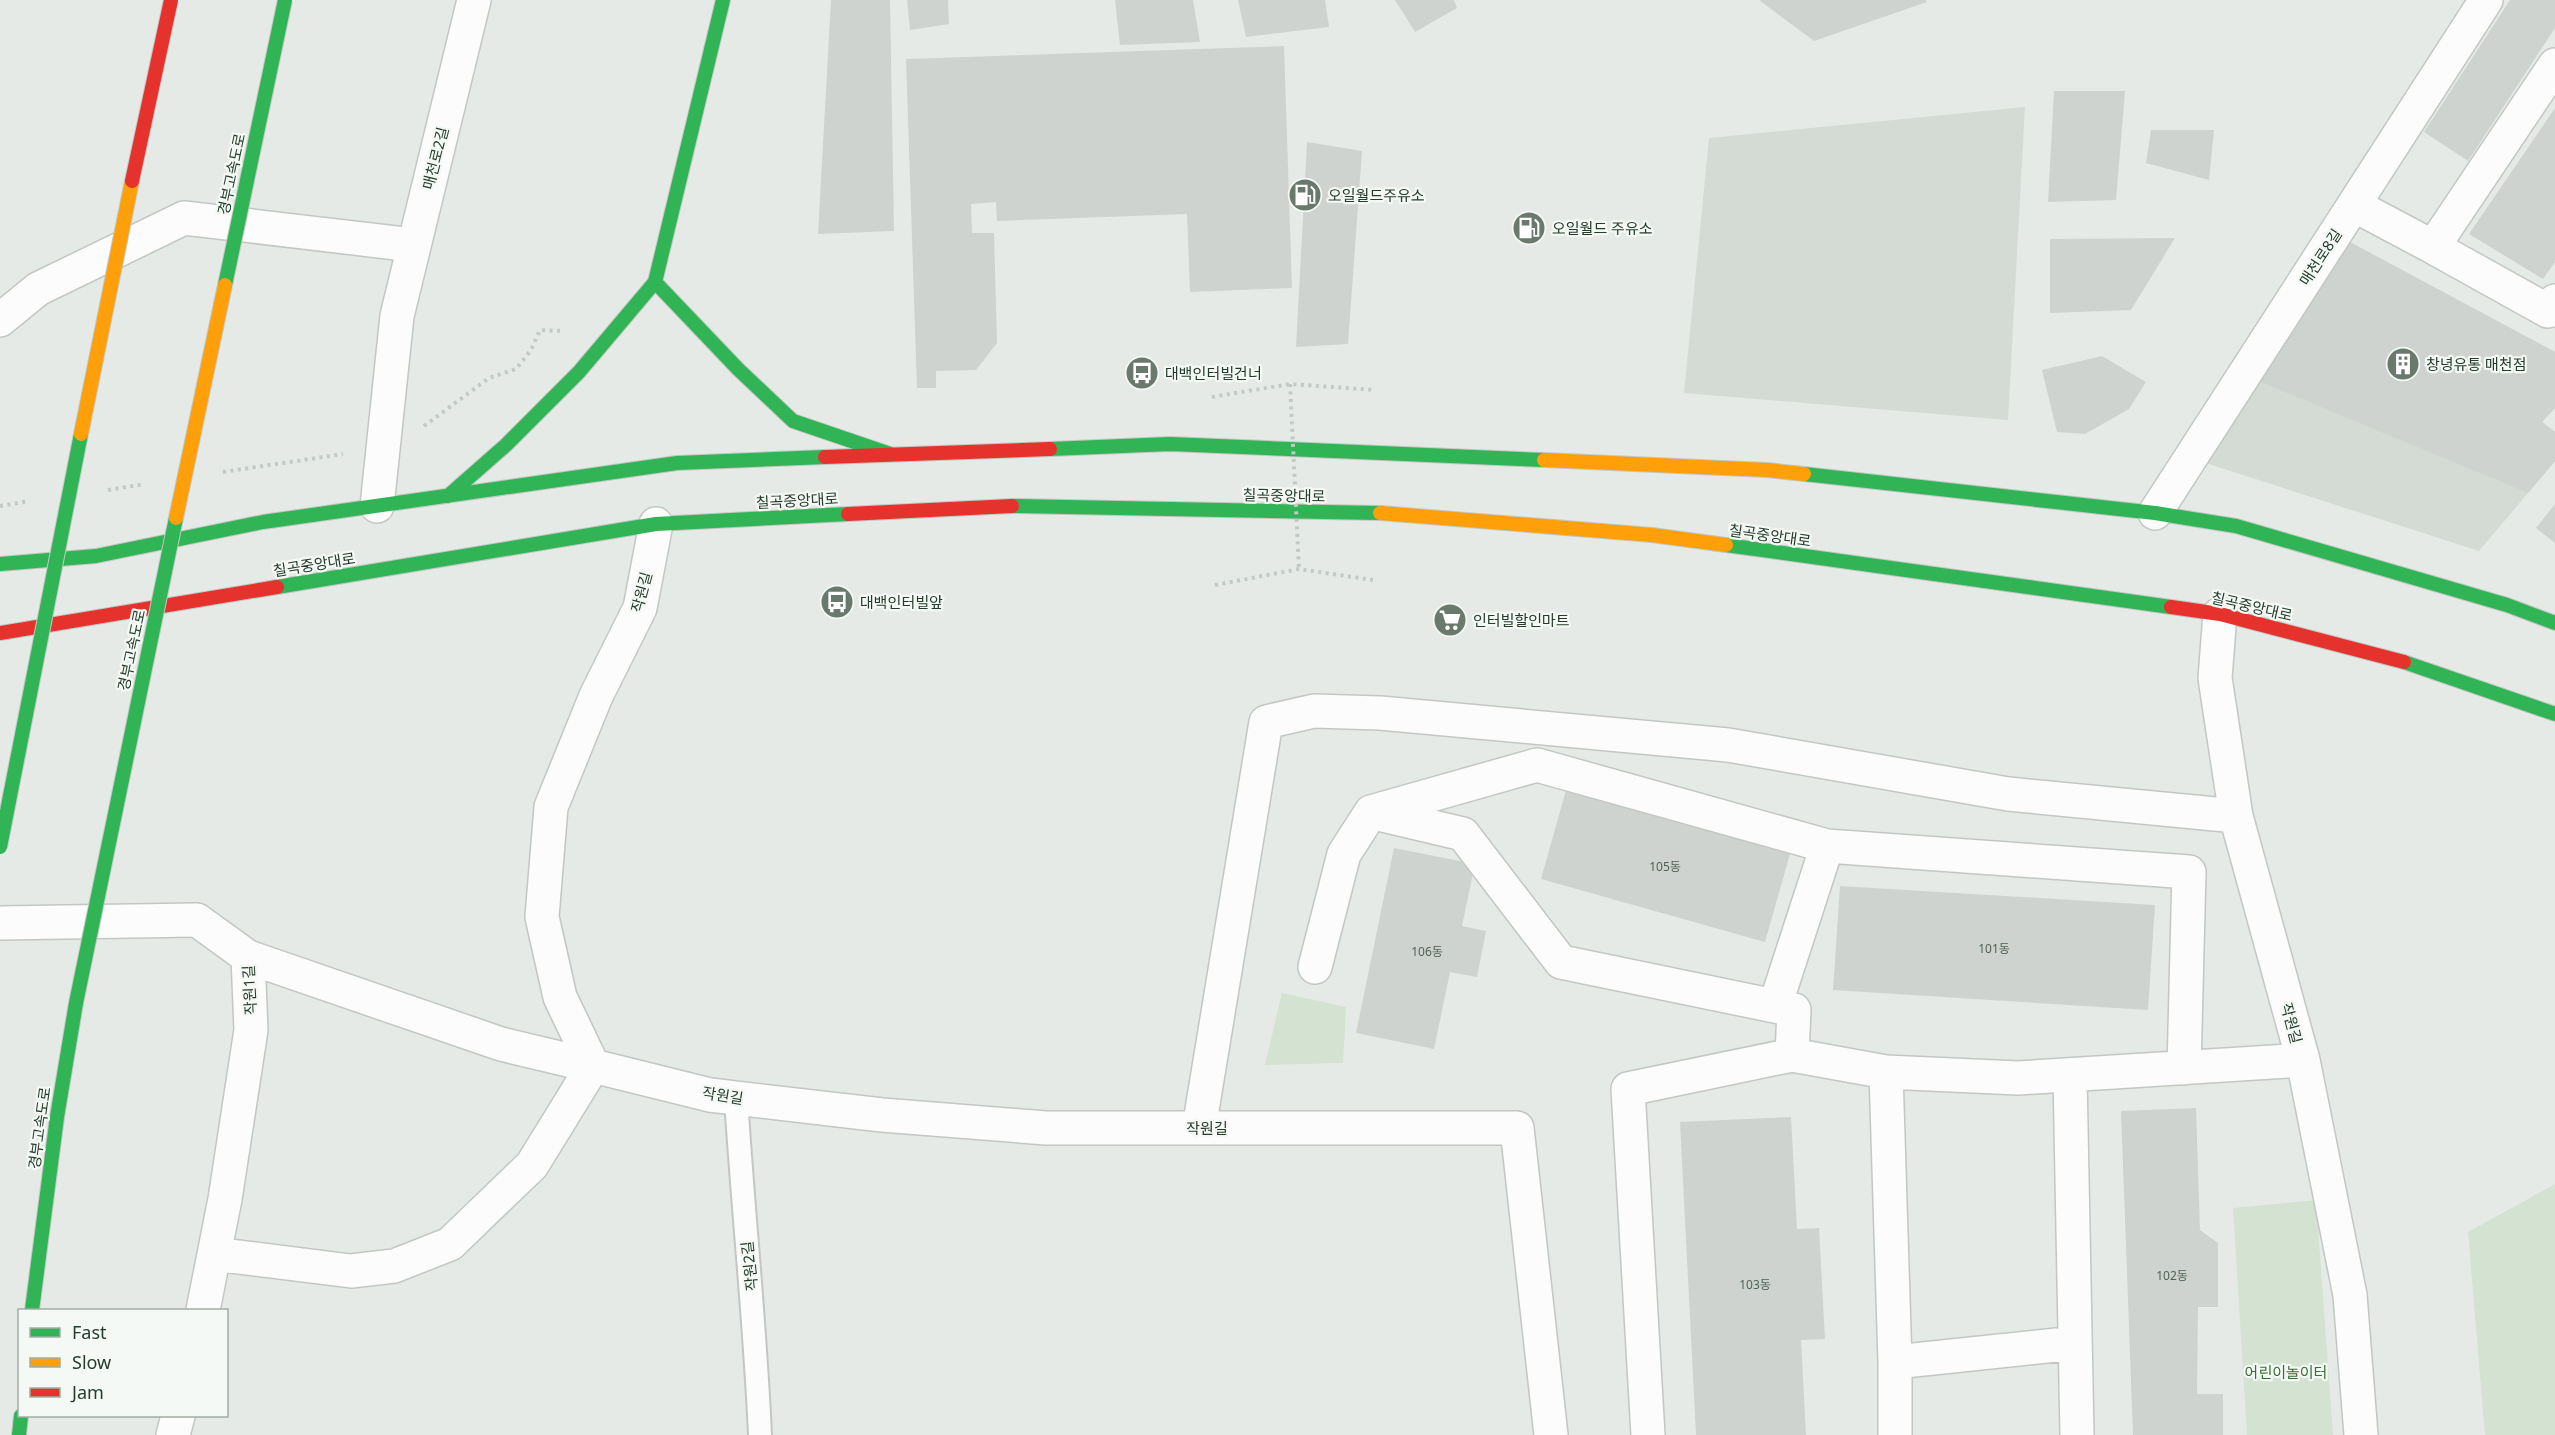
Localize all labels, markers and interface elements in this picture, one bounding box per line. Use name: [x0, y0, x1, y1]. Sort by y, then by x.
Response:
street label: 매천로2길: [418, 125, 452, 191]
street label: 경부고속도로: [213, 131, 249, 217]
fuel station icon: 오일월드주유소: [1287, 177, 1323, 213]
place label: 오일월드주유소: [1328, 185, 1425, 205]
fuel station icon: 오일월드 주유소: [1511, 210, 1547, 246]
place label: 오일월드 주유소: [1552, 218, 1653, 238]
street label: 매천로8길: [2294, 225, 2346, 289]
building icon: 창녕유통 매천점: [2385, 346, 2421, 382]
place label: 창녕유통 매천점: [2426, 354, 2527, 374]
bus stop icon: 대백인터빌건너: [1124, 355, 1160, 391]
place label: 대백인터빌건너: [1165, 363, 1262, 383]
street label: 칠곡중앙대로: [1242, 484, 1326, 506]
street label: 칠곡중앙대로: [755, 488, 839, 512]
street label: 칠곡중앙대로: [1728, 519, 1812, 551]
street label: 칠곡중앙대로: [272, 548, 356, 580]
street label: 작원길: [626, 569, 656, 615]
bus stop icon: 대백인터빌앞: [819, 584, 855, 620]
street label: 칠곡중앙대로: [2209, 587, 2295, 625]
place label: 대백인터빌앞: [860, 592, 943, 612]
supermarket icon: 인터빌할인마트: [1432, 602, 1468, 638]
street label: 경부고속도로: [113, 607, 149, 693]
place label: 인터빌할인마트: [1473, 610, 1570, 630]
house number: 105동: [1649, 858, 1681, 875]
house number: 101동: [1978, 940, 2010, 957]
house number: 106동: [1411, 943, 1443, 960]
street label: 작원1길: [238, 965, 260, 1015]
street label: 작원길: [2277, 1000, 2307, 1046]
street label: 작원길: [701, 1082, 745, 1108]
street label: 경부고속도로: [23, 1086, 55, 1170]
street label: 작원길: [1186, 1118, 1228, 1138]
street label: 작원2길: [736, 1240, 762, 1292]
house number: 102동: [2156, 1267, 2188, 1284]
house number: 103동: [1739, 1276, 1771, 1293]
legend: [18, 1309, 228, 1417]
text: Fast: [72, 1320, 107, 1344]
text: Slow: [72, 1350, 111, 1374]
park label: 어린이놀이터: [2245, 1362, 2327, 1382]
text: Jam: [70, 1380, 104, 1404]

